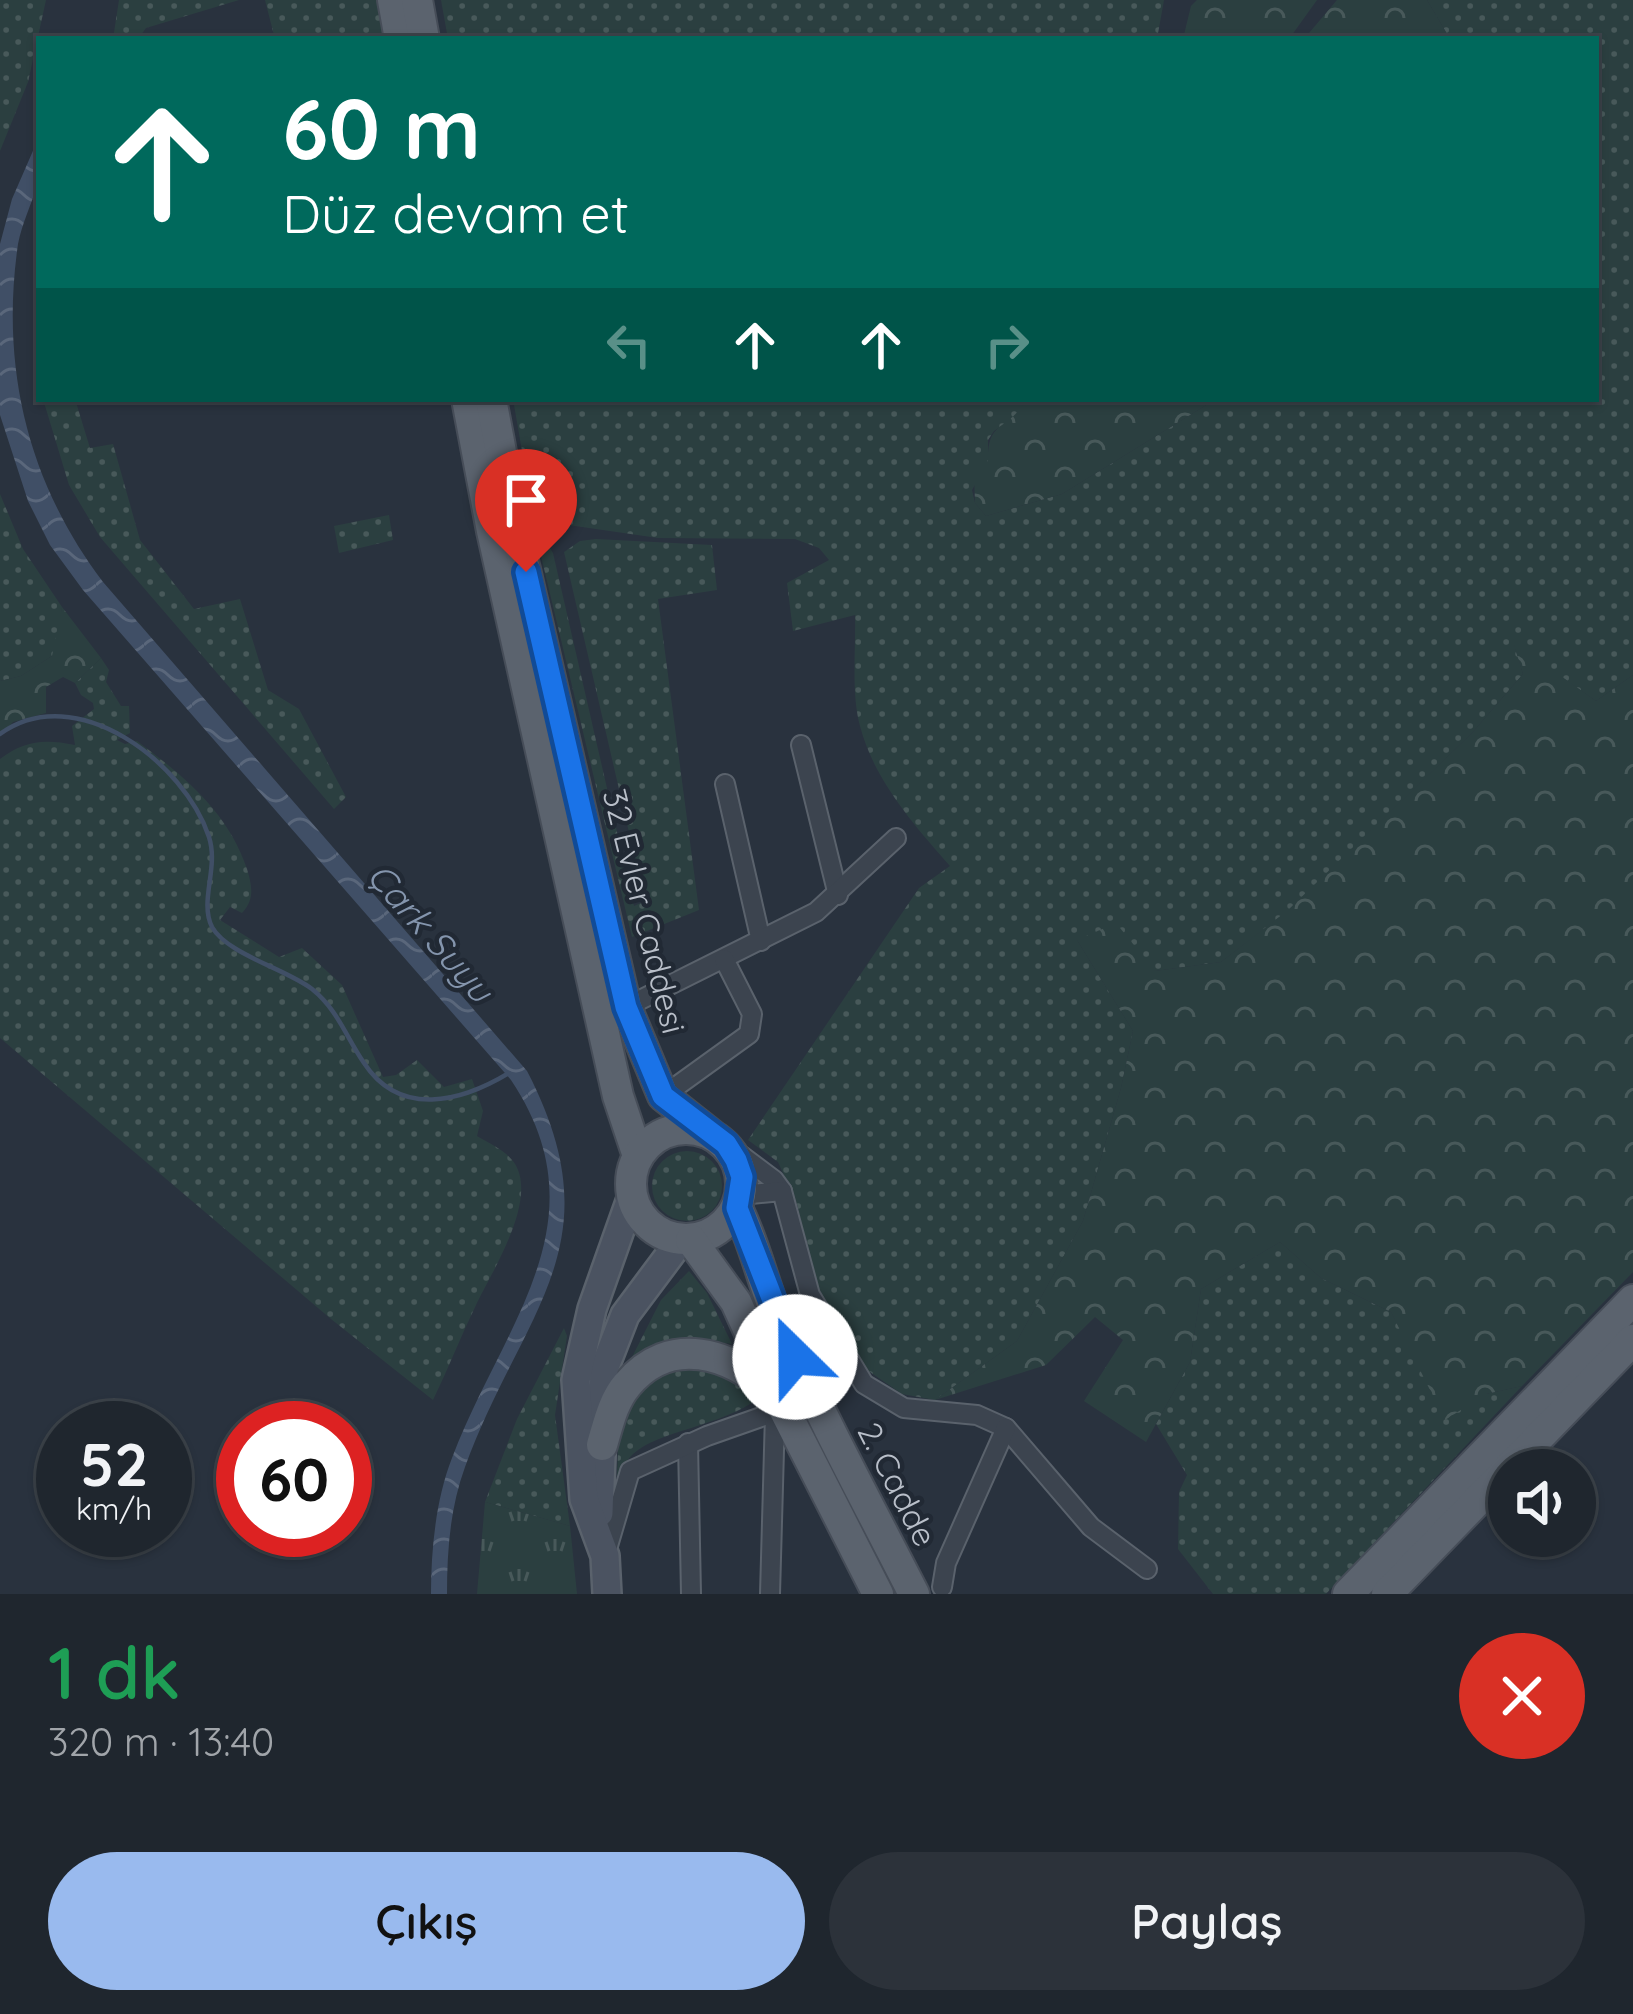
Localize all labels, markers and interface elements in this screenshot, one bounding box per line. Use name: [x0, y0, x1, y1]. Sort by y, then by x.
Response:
text: 60 m: [282, 75, 481, 180]
icon: ahead: [84, 84, 240, 240]
text: Düz devam et: [282, 179, 629, 247]
icon: left: [596, 312, 662, 378]
icon: ahead: [722, 312, 788, 378]
icon: ahead: [848, 312, 914, 378]
icon: right: [974, 312, 1040, 378]
pin: [475, 449, 577, 572]
icon: arrive: [493, 467, 559, 533]
street label: 32 Evler Caddesi: [595, 784, 695, 1038]
water label: Çark Suyu: [358, 853, 505, 1013]
position arrow: [732, 1294, 858, 1420]
speed limit sign: 60: [216, 1401, 372, 1557]
street label: 2. Cadde: [849, 1415, 947, 1553]
text: 52: [80, 1426, 148, 1501]
map controls: [1488, 1449, 1596, 1557]
button: sound: [1488, 1449, 1596, 1557]
text: km/h: [76, 1490, 152, 1528]
text: 1 dk: [48, 1627, 180, 1717]
button: close: [1459, 1633, 1585, 1759]
text: 320 m · 13:40: [48, 1717, 274, 1766]
button: Çıkış: [48, 1852, 805, 1990]
button: Paylaş: [829, 1852, 1585, 1990]

